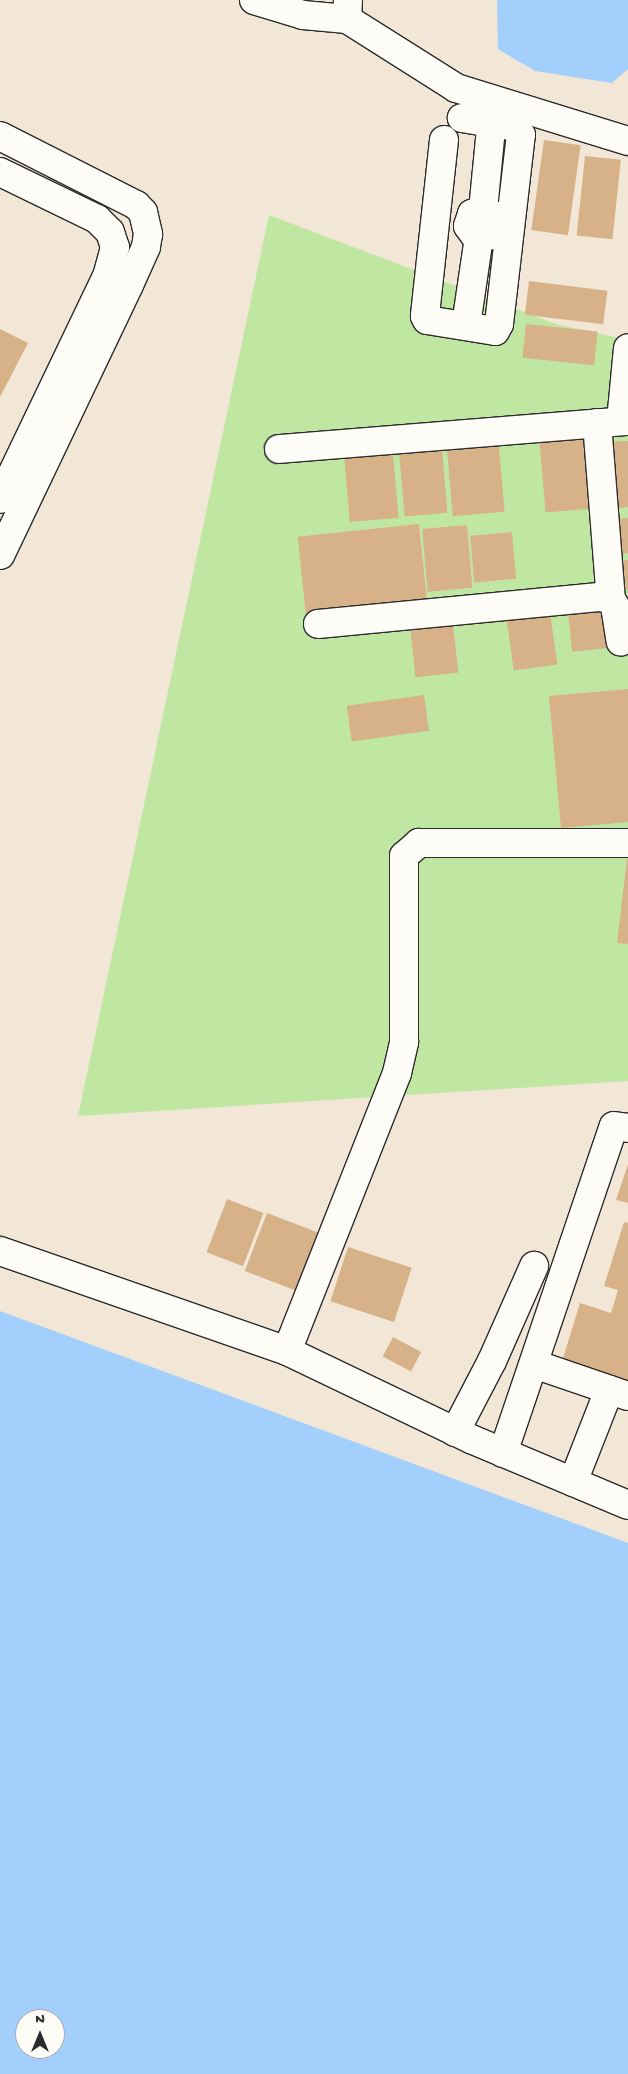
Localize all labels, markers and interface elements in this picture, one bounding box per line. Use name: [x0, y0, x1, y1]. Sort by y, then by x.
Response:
north arrow: [15, 2009, 65, 2059]
text: N: [35, 2011, 45, 2028]

